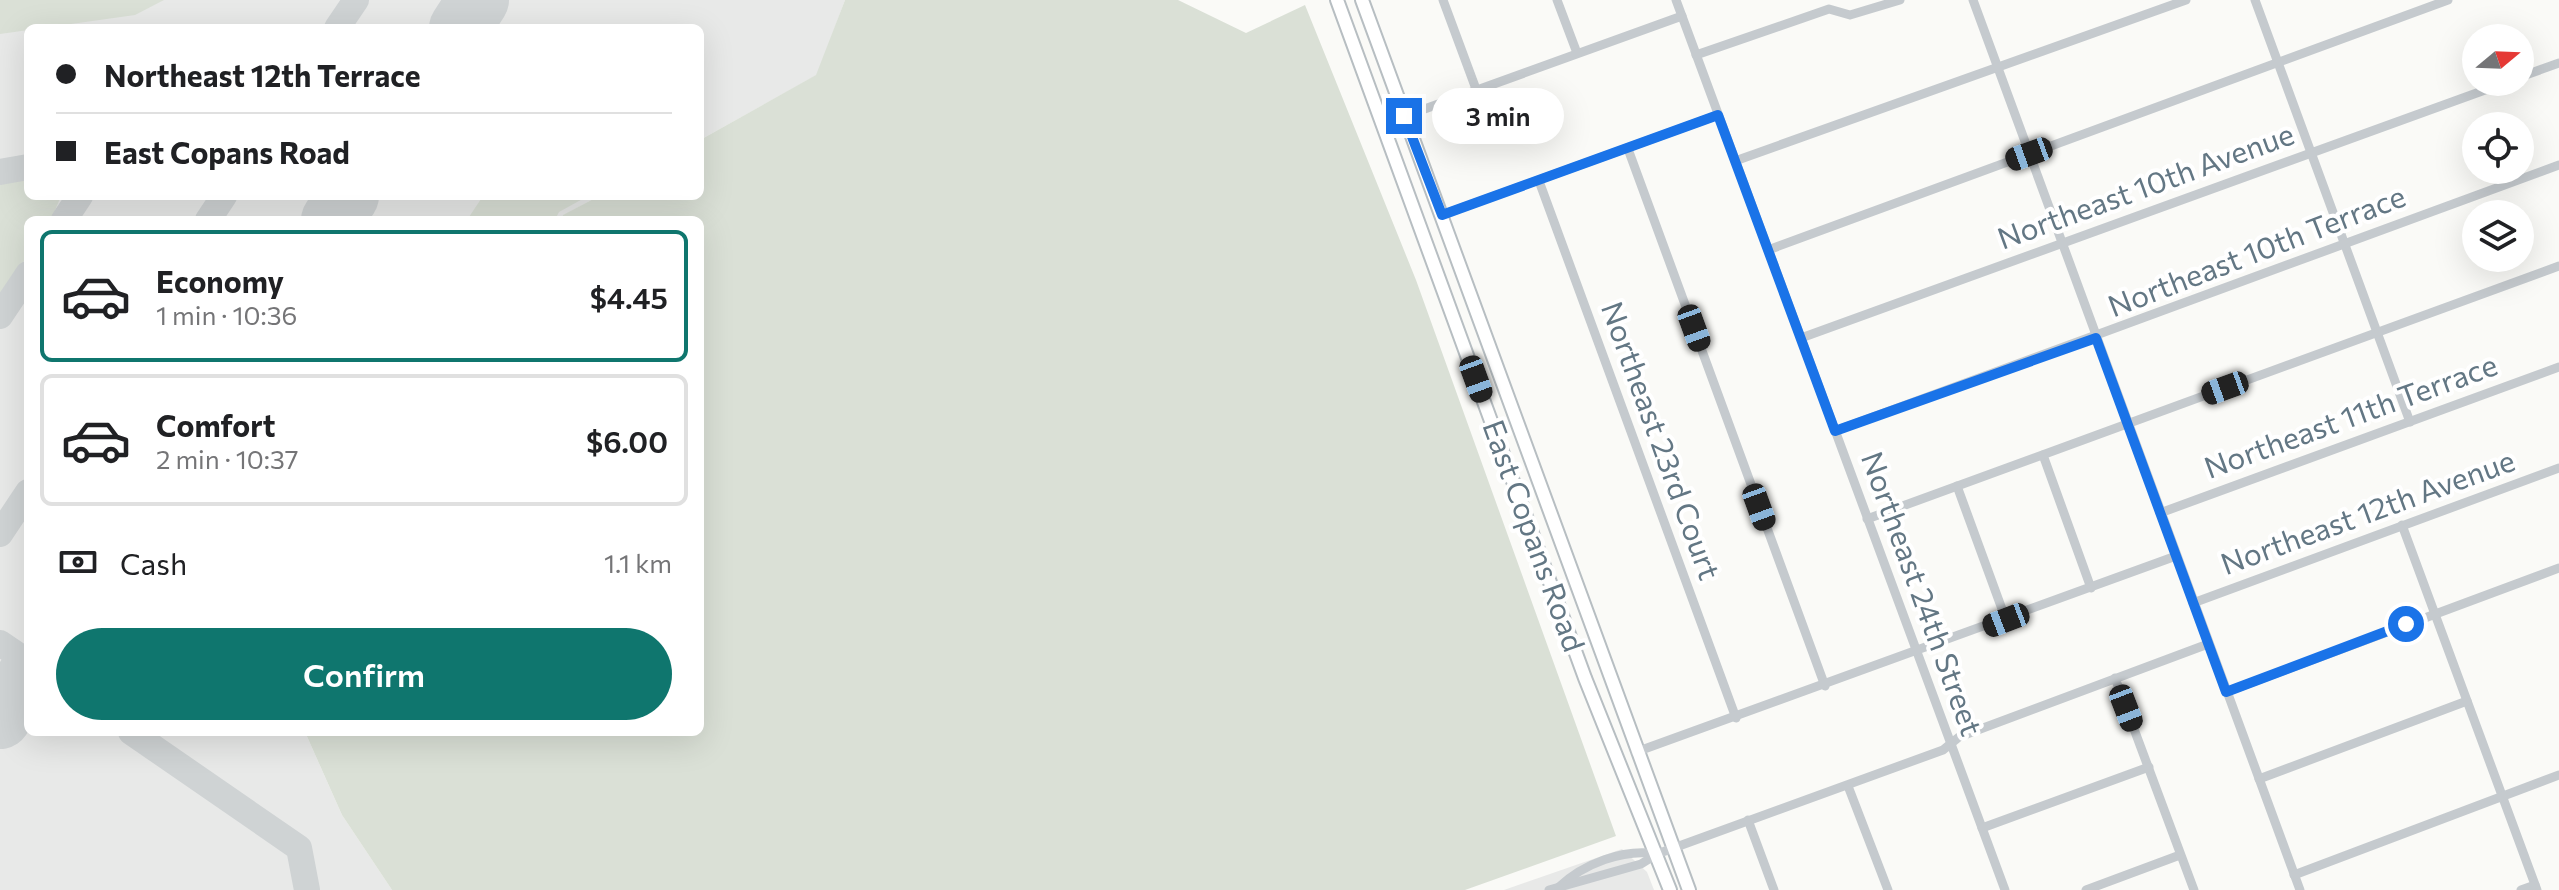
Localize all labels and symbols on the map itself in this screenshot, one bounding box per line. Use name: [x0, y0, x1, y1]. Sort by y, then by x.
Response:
north arrow: [2462, 24, 2534, 96]
callout: 3 min: [1432, 88, 1564, 144]
route end: [1386, 98, 1422, 134]
street label: Northeast 10th Avenue: [1992, 114, 2298, 256]
car: [2002, 135, 2056, 173]
street label: Northeast 10th Terrace: [2102, 176, 2410, 323]
street label: Northeast 23rd Court: [1595, 296, 1730, 584]
car: [1675, 301, 1713, 355]
street label: Northeast 11th Terrace: [2199, 344, 2502, 485]
car: [1457, 352, 1495, 406]
car: [2198, 369, 2252, 407]
street label: East Copans Road: [1476, 414, 1594, 656]
street label: Northeast 12th Avenue: [2215, 440, 2519, 581]
street label: Northeast 24th Street: [1855, 446, 1992, 740]
car: [1740, 480, 1778, 534]
car: [1979, 600, 2033, 640]
route start: [2388, 606, 2424, 642]
car: [2106, 681, 2146, 735]

